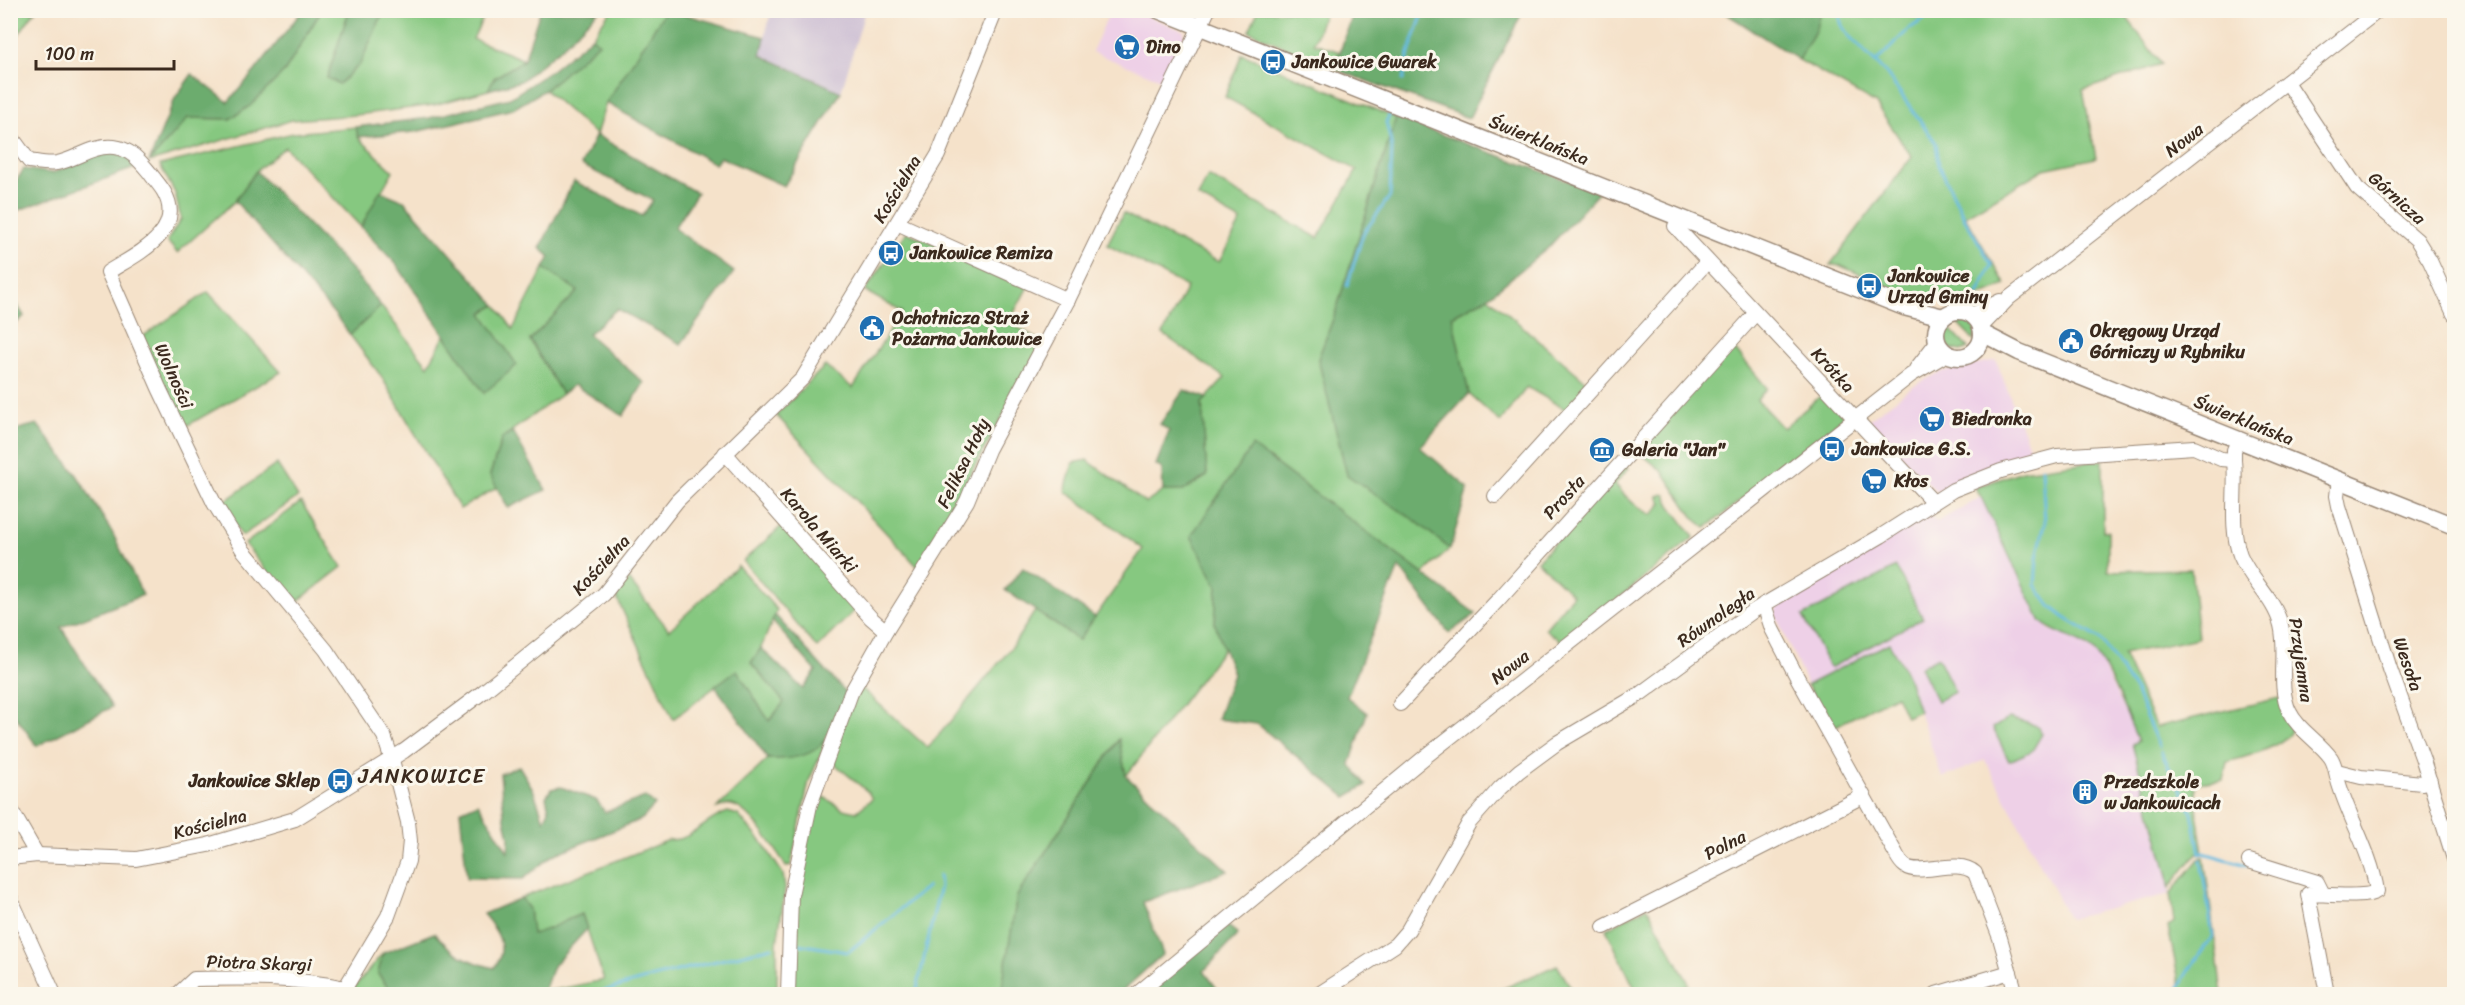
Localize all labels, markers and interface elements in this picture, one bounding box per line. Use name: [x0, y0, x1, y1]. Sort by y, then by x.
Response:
place label: Dino: [1146, 31, 1181, 63]
supermarket icon: Dino: [1112, 32, 1142, 62]
scale bar: [36, 33, 174, 71]
text: 100 m: [45, 38, 94, 70]
place label: Jankowice Gwarek: [1291, 46, 1437, 78]
bus stop icon: Jankowice Gwarek: [1258, 47, 1288, 77]
street label: Świerklańska: [1484, 105, 1594, 175]
street label: Nowa: [2157, 114, 2212, 166]
street label: Kościelna: [864, 149, 930, 229]
street label: Górnicza: [2361, 163, 2434, 234]
place label: Jankowice Remiza: [909, 237, 1053, 269]
bus stop icon: Jankowice Remiza: [876, 238, 906, 268]
place label: Jankowice Urząd Gminy: [1887, 260, 1989, 313]
bus stop icon: Jankowice Urząd Gminy: [1854, 271, 1884, 301]
place label: Ochotnicza Straż Pożarna Jankowice: [892, 302, 1043, 355]
public building icon: Ochotnicza Straż Pożarna Jankowice: [857, 313, 887, 343]
place label: Okręgowy Urząd Górniczy w Rybniku: [2089, 315, 2245, 368]
public building icon: Okręgowy Urząd Górniczy w Rybniku: [2056, 326, 2086, 356]
street label: Wolności: [145, 338, 203, 415]
street label: Krótka: [1803, 339, 1863, 401]
street label: Świerklańska: [2189, 385, 2299, 455]
place label: Biedronka: [1952, 403, 2032, 435]
supermarket icon: Biedronka: [1917, 404, 1947, 434]
street label: Feliksa Hoły: [927, 412, 999, 514]
place label: Jankowice G.S.: [1851, 433, 1972, 465]
place label: Galeria "Jan": [1621, 434, 1726, 466]
bus stop icon: Jankowice G.S.: [1817, 434, 1847, 464]
museum icon: Galeria "Jan": [1587, 435, 1617, 465]
place label: Kłos: [1893, 465, 1929, 497]
street label: Prosta: [1535, 466, 1594, 527]
supermarket icon: Kłos: [1859, 466, 1889, 496]
street label: Karola Miarki: [772, 480, 867, 581]
street label: Kościelna: [564, 527, 638, 603]
street label: Równoległa: [1670, 578, 1762, 656]
street label: Przyjemna: [2279, 616, 2323, 705]
street label: Wesoła: [2384, 633, 2432, 695]
street label: Nowa: [1483, 641, 1538, 693]
district label: JANKOWICE: [357, 757, 486, 795]
place label: Jankowice Sklep: [188, 765, 320, 797]
bus stop icon: Jankowice Sklep: [325, 766, 355, 796]
place label: Przedszkole w Jankowicach: [2104, 766, 2221, 819]
building icon: Przedszkole w Jankowicach: [2070, 777, 2100, 807]
street label: Kościelna: [170, 799, 250, 849]
street label: Polna: [1698, 820, 1753, 869]
street label: Piotra Skargi: [206, 945, 313, 981]

